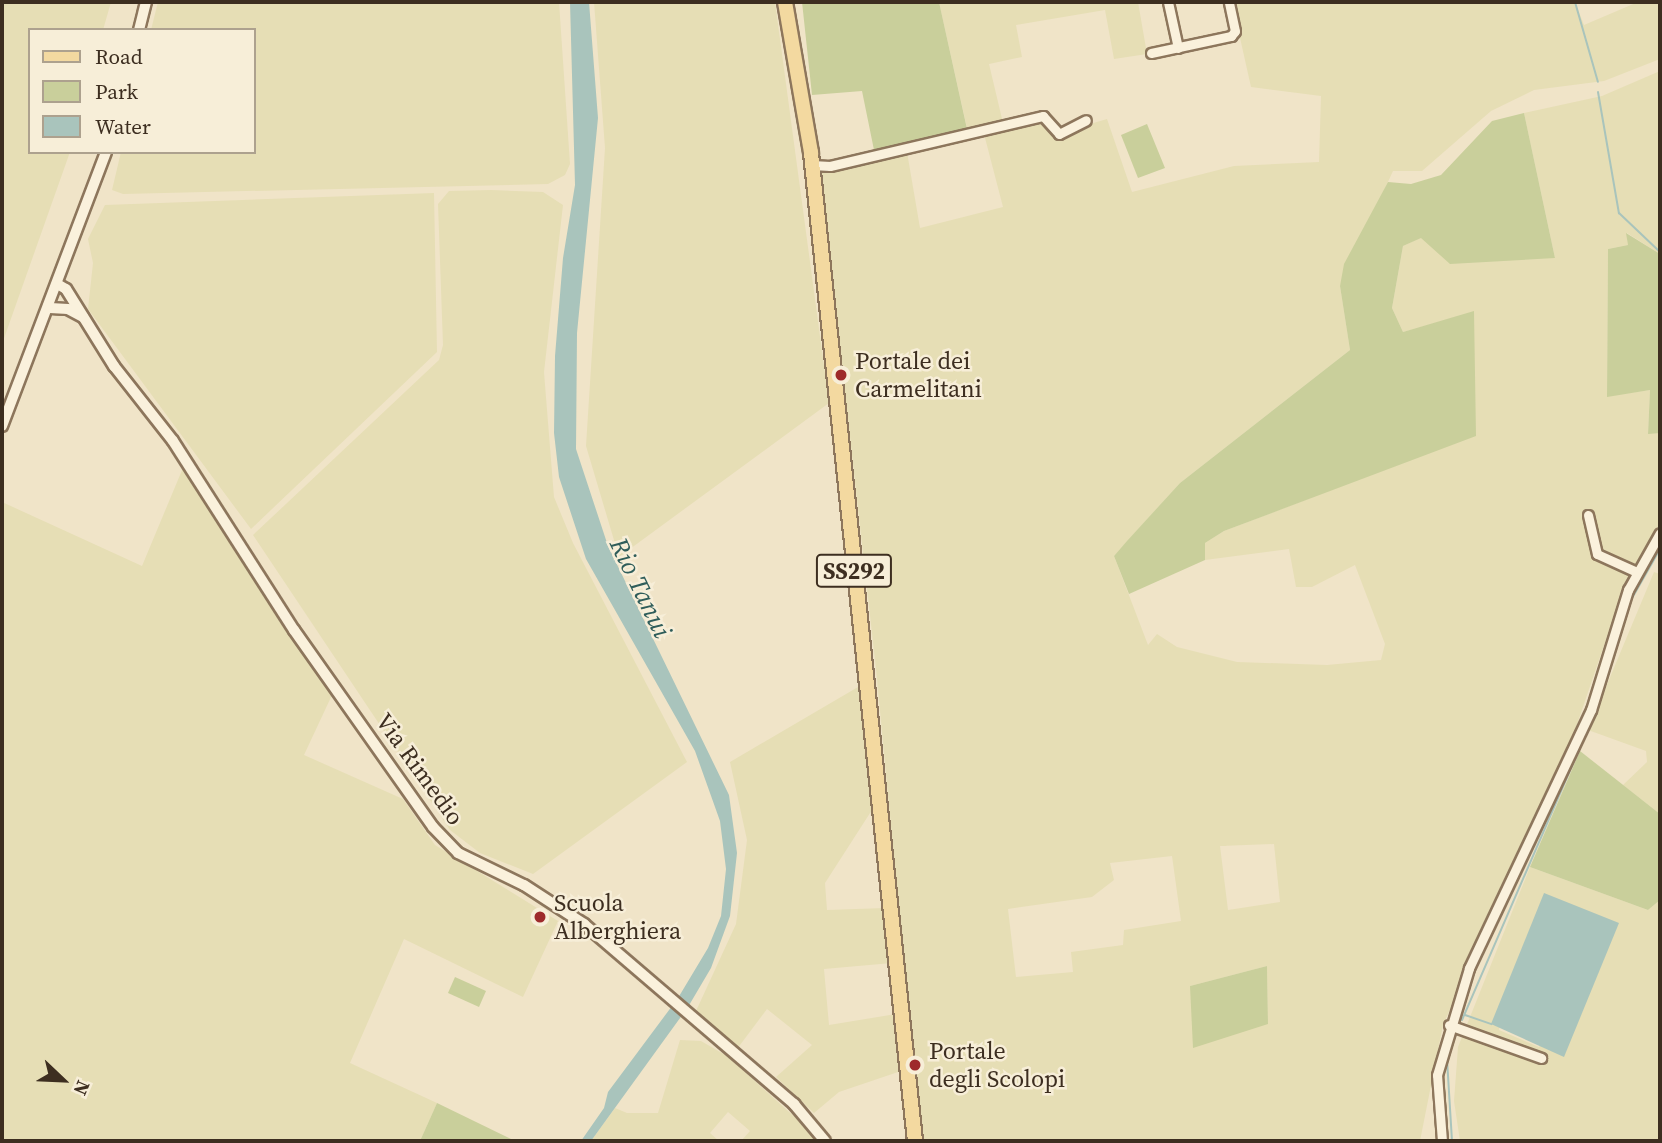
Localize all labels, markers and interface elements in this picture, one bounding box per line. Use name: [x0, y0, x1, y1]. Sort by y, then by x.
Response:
legend: [28, 28, 256, 154]
text: Road: [95, 42, 143, 71]
text: Park: [95, 77, 138, 106]
text: Water: [95, 112, 151, 141]
place label: Portale dei Carmelitani: [855, 347, 982, 403]
marker: Portale dei Carmelitani: [833, 367, 849, 383]
water label: Rio Tanui: [602, 533, 678, 643]
road number: SS292: [816, 552, 892, 590]
street label: Via Rimedio: [370, 708, 470, 830]
place label: Scuola Alberghiera: [554, 889, 681, 945]
marker: Scuola Alberghiera: [532, 909, 548, 925]
place label: Portale degli Scolopi: [929, 1037, 1065, 1093]
north arrow: [28, 1045, 98, 1115]
marker: Portale degli Scolopi: [907, 1057, 923, 1073]
text: N: [68, 1077, 97, 1100]

